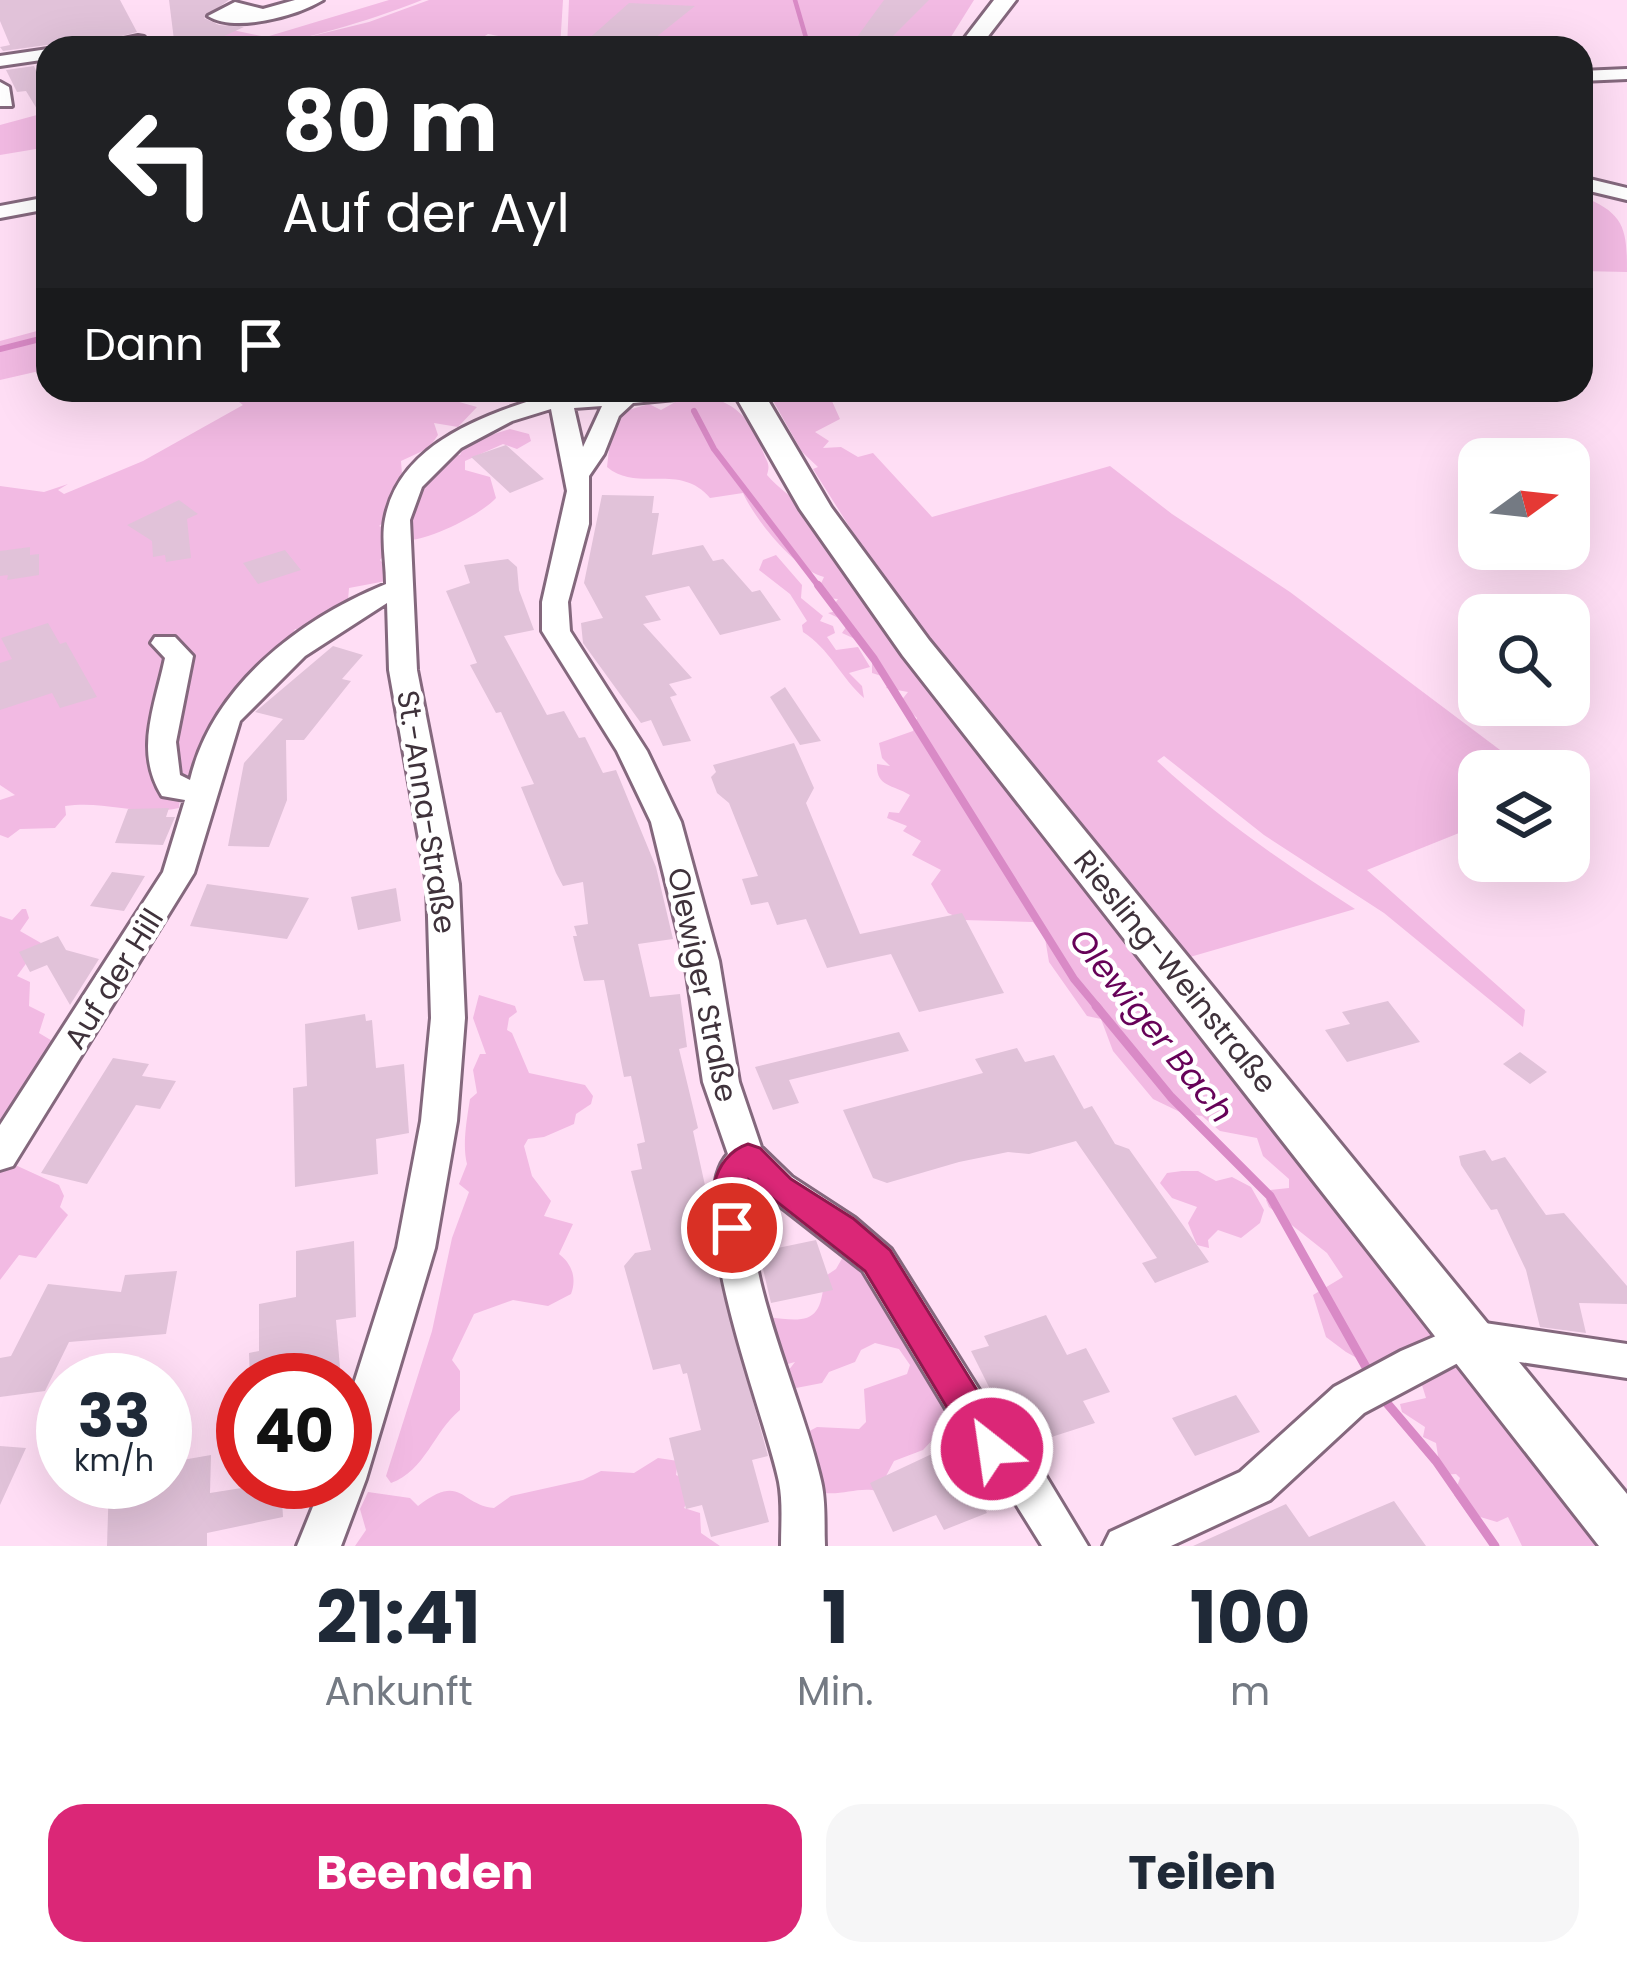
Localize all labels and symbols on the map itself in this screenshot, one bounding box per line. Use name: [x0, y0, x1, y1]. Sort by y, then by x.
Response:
north arrow: [1458, 438, 1590, 570]
street label: St.-Anna-Straße: [386, 687, 467, 937]
street label: Riesling-Weinstraße: [1064, 841, 1287, 1103]
street label: Olewiger Straße: [657, 864, 748, 1106]
street label: Auf der Hill: [53, 900, 174, 1057]
water label: Olewiger Bach: [1058, 918, 1245, 1133]
pin: [681, 1177, 783, 1279]
speed limit sign: 40: [216, 1353, 372, 1509]
position arrow: [929, 1386, 1055, 1512]

